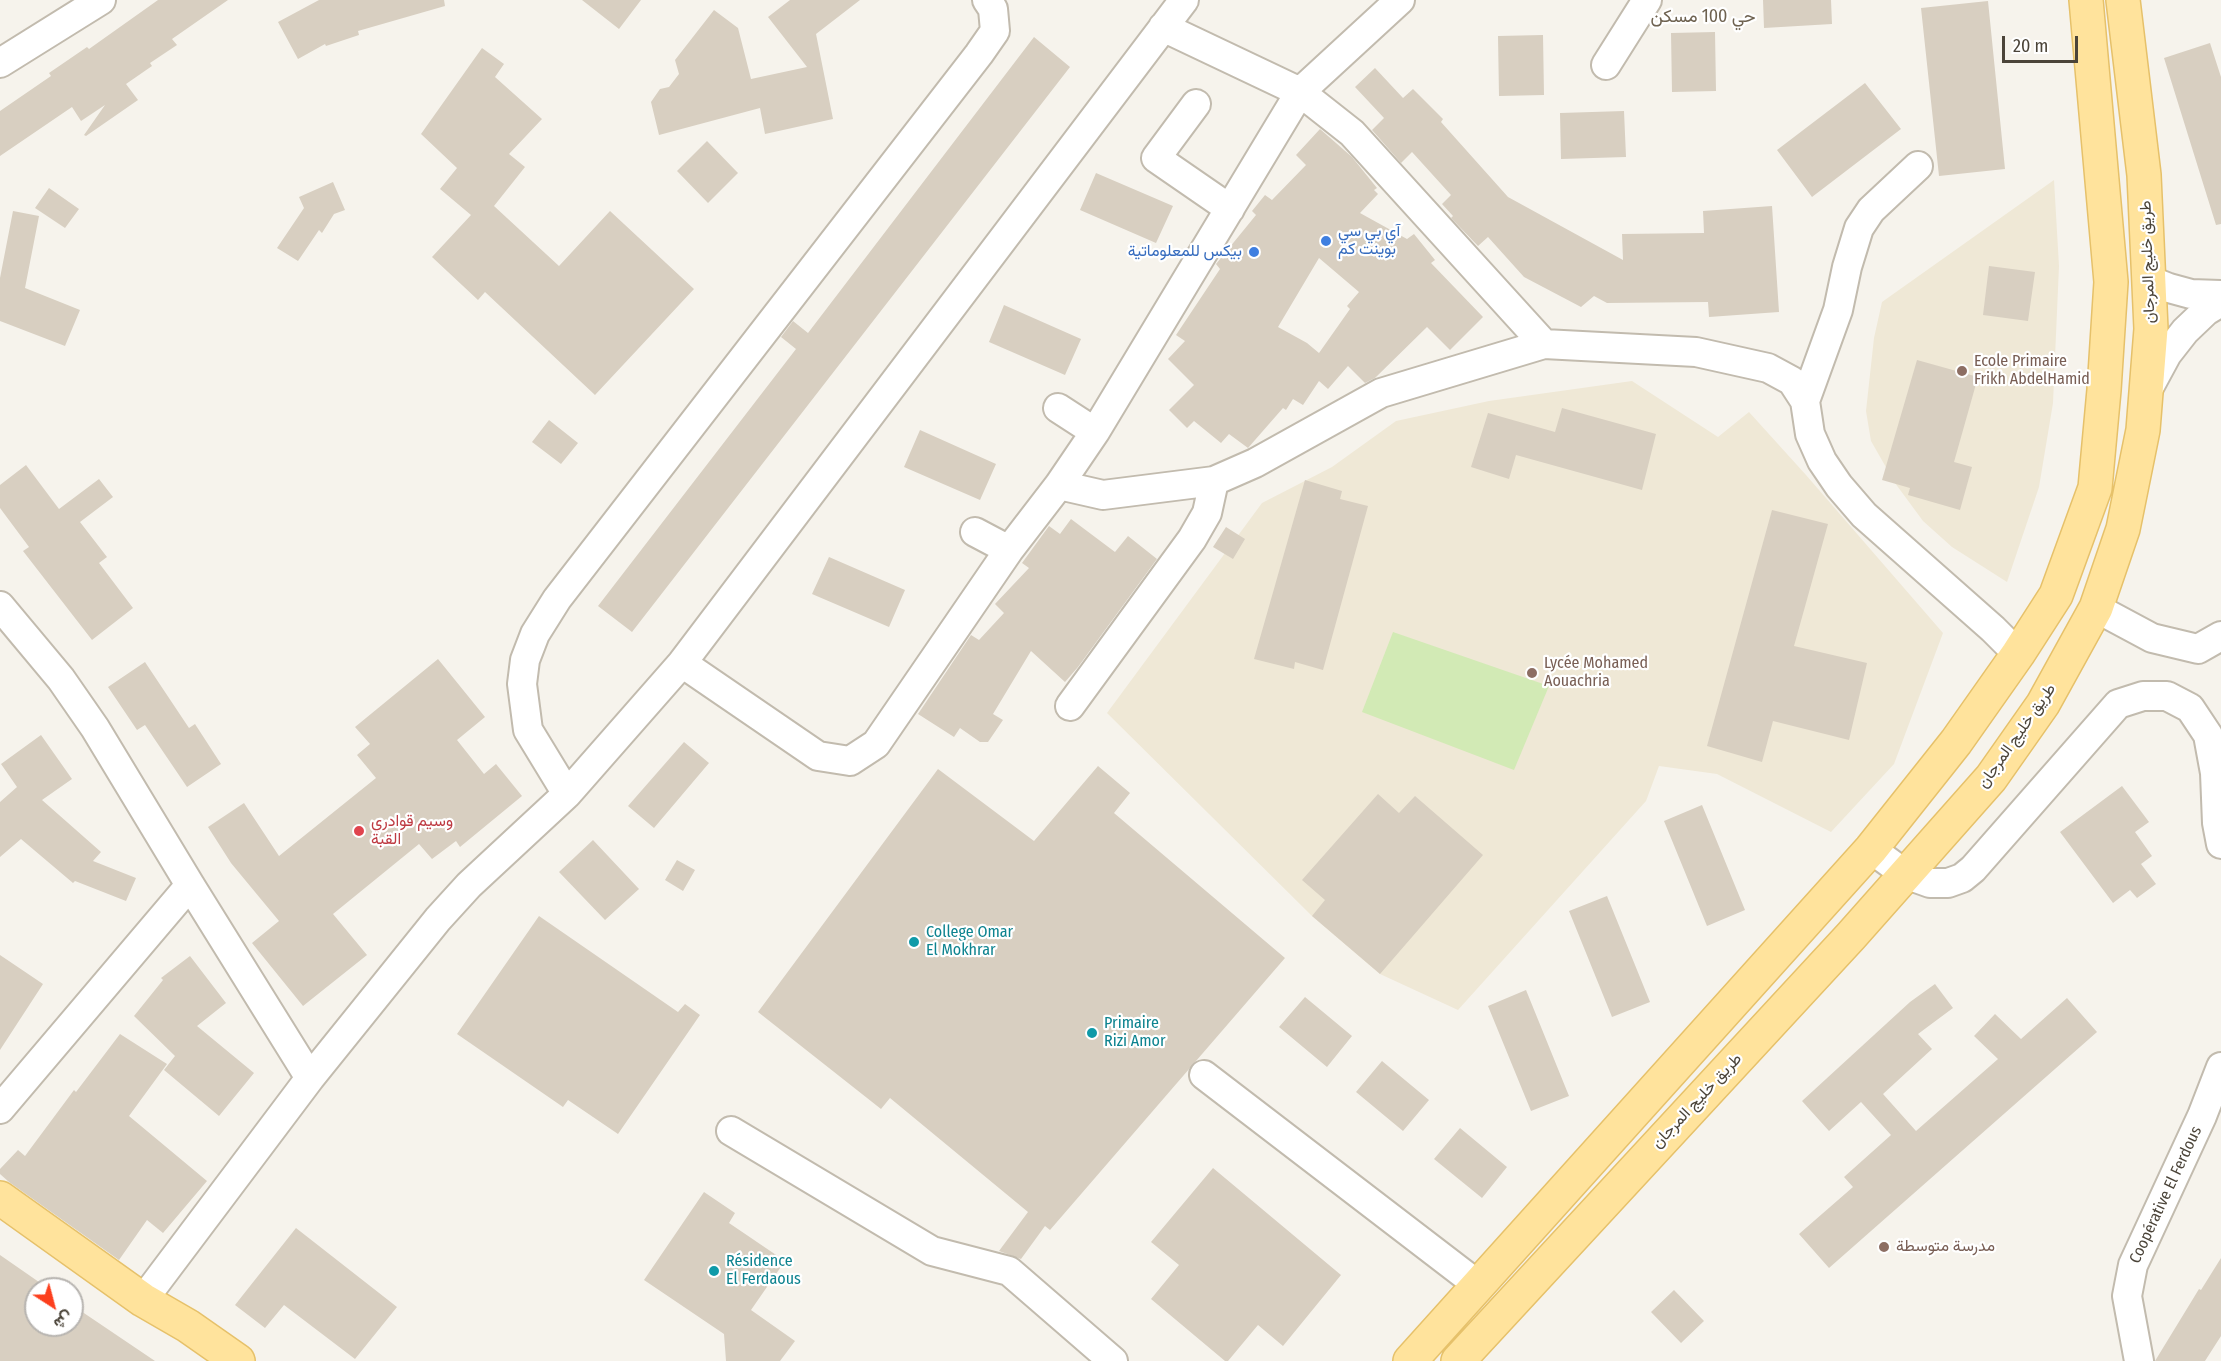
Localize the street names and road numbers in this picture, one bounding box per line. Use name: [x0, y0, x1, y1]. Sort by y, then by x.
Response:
street label: طريق خليج المرجان: [2136, 200, 2160, 324]
street label: طريق خليج المرجان: [1974, 680, 2060, 792]
street label: طريق خليج المرجان: [1648, 1049, 1746, 1153]
street label: Coopérative El Ferdous: [2126, 1123, 2206, 1267]

